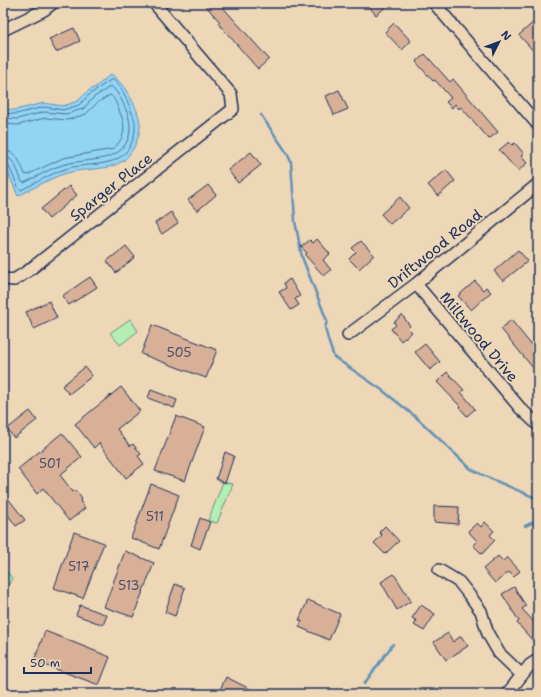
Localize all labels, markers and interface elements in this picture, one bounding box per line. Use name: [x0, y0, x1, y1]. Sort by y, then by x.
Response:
north arrow: [479, 22, 519, 62]
text: N: [498, 27, 515, 44]
street label: Sparger Place: [66, 148, 156, 226]
street label: Driftwood Road: [384, 205, 487, 293]
street label: Miltwood Drive: [435, 288, 523, 386]
house number: 505: [167, 344, 191, 361]
house number: 501: [39, 455, 61, 472]
house number: 511: [146, 508, 164, 525]
house number: 517: [68, 558, 90, 575]
house number: 513: [118, 577, 140, 594]
scale bar: [24, 649, 91, 675]
text: 50 m: [30, 655, 60, 671]

